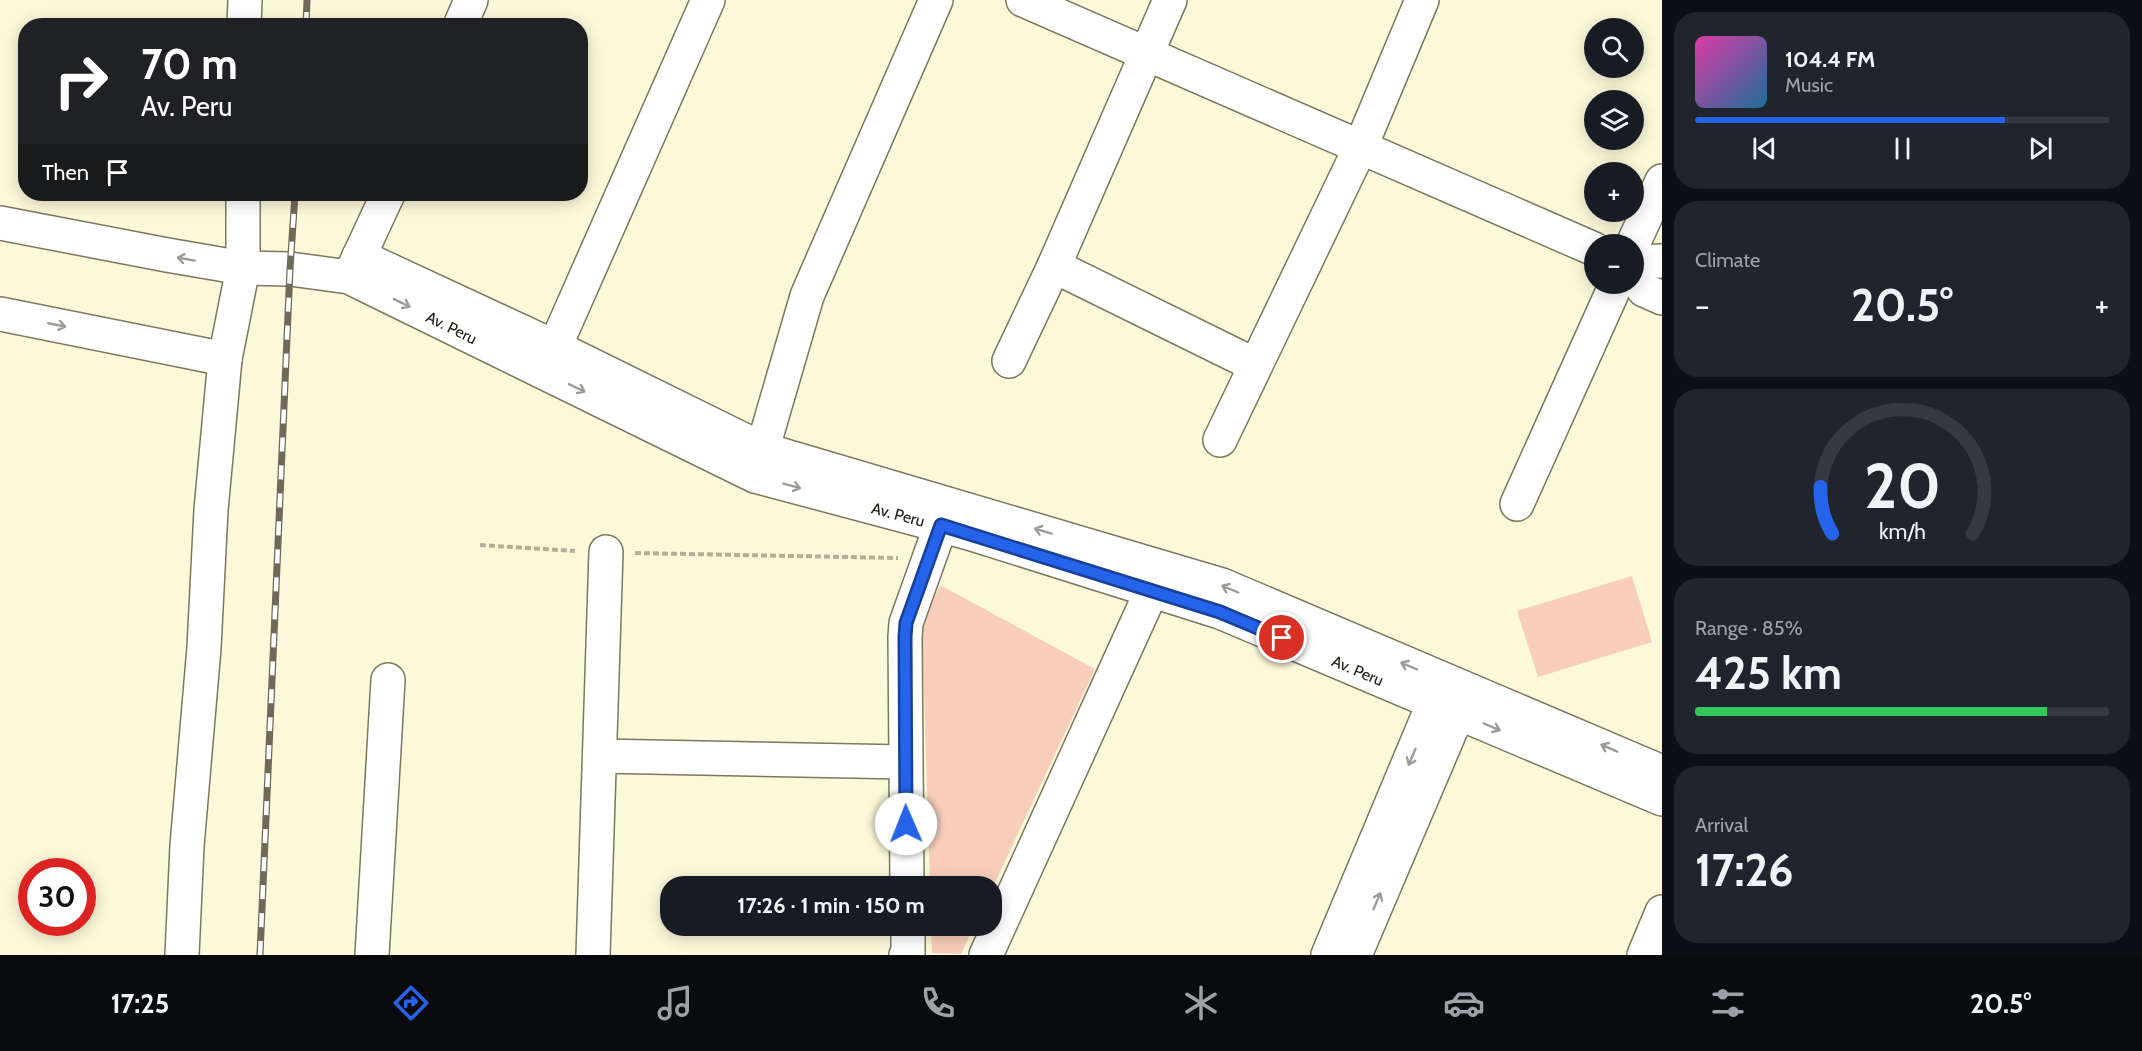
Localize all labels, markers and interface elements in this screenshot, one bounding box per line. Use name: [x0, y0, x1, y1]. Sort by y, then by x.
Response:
map controls: [1584, 18, 1644, 294]
button: search: [1584, 18, 1644, 78]
text: 70 m: [141, 38, 238, 90]
icon: right: [42, 42, 120, 120]
text: 104.4 FM: [1785, 46, 1875, 73]
text: Music: [1785, 73, 1833, 97]
text: Av. Peru: [141, 90, 232, 123]
button: layers: [1584, 90, 1644, 150]
icon: previous: [1748, 132, 1781, 165]
icon: pause: [1886, 132, 1919, 165]
icon: next: [2024, 132, 2057, 165]
icon: arrive: [101, 156, 134, 189]
text: Then: [42, 159, 89, 186]
button: +: [1584, 162, 1644, 222]
button: −: [1584, 234, 1644, 294]
text: Climate: [1695, 248, 1760, 272]
one-way arrow: [176, 253, 196, 264]
text: 20.5°: [1851, 278, 1953, 332]
text: −: [1695, 285, 1710, 325]
text: +: [2094, 285, 2109, 325]
one-way arrow: [392, 297, 410, 309]
street label: Av. Peru: [423, 307, 480, 348]
one-way arrow: [47, 320, 67, 331]
one-way arrow: [568, 383, 586, 394]
text: 20: [1863, 449, 1941, 525]
one-way arrow: [783, 480, 802, 492]
street label: Av. Peru: [870, 498, 927, 530]
text: km/h: [1879, 519, 1925, 545]
one-way arrow: [1034, 525, 1053, 536]
one-way arrow: [1221, 583, 1239, 594]
pin: [1256, 612, 1307, 663]
text: Range · 85%: [1695, 616, 1803, 640]
icon: arrive: [1265, 621, 1298, 654]
text: 425 km: [1695, 646, 1842, 700]
street label: Av. Peru: [1329, 651, 1386, 690]
one-way arrow: [1400, 660, 1418, 671]
one-way arrow: [1482, 722, 1501, 733]
one-way arrow: [1600, 742, 1618, 753]
one-way arrow: [1406, 747, 1417, 765]
position arrow: [874, 792, 938, 856]
text: Arrival: [1695, 813, 1748, 837]
text: 17:26: [1695, 843, 1794, 897]
speed limit sign: 30: [18, 858, 96, 936]
text: 17:26 · 1 min · 150 m: [737, 892, 925, 919]
one-way arrow: [1372, 893, 1384, 911]
icon: directions: [390, 982, 432, 1024]
icon: music: [654, 982, 696, 1024]
icon: phone: [917, 982, 959, 1024]
icon: climate: [1180, 982, 1222, 1024]
icon: car: [1443, 982, 1485, 1024]
icon: filters: [1707, 982, 1749, 1024]
text: 17:25: [111, 987, 169, 1020]
text: 20.5°: [1970, 987, 2031, 1020]

